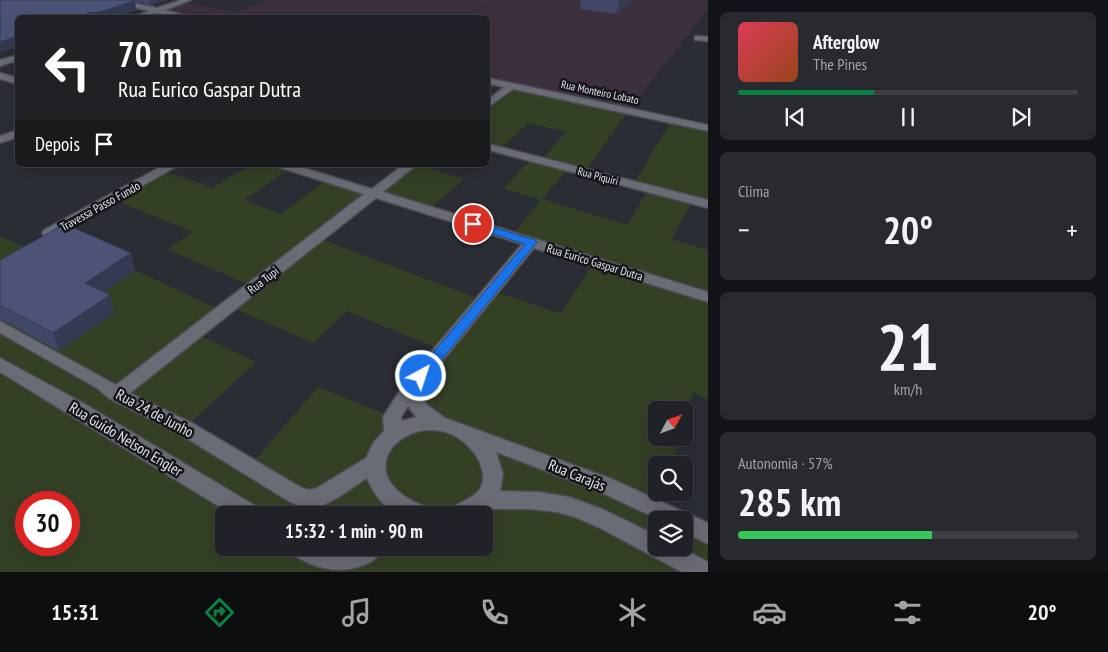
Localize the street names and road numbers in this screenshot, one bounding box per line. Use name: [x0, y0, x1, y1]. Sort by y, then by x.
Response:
street label: Rua Monteiro Lobato: [560, 77, 640, 107]
street label: Rua Piquiri: [576, 164, 620, 188]
street label: Travessa Passo Fundo: [57, 178, 143, 234]
street label: Rua Eurico Gaspar Dutra: [545, 240, 645, 284]
street label: Rua Tupi: [244, 263, 282, 297]
street label: Rua 24 de Junho: [113, 385, 197, 441]
street label: Rua Guido Nelson Engler: [66, 398, 187, 481]
street label: Rua Carajás: [546, 455, 608, 495]

